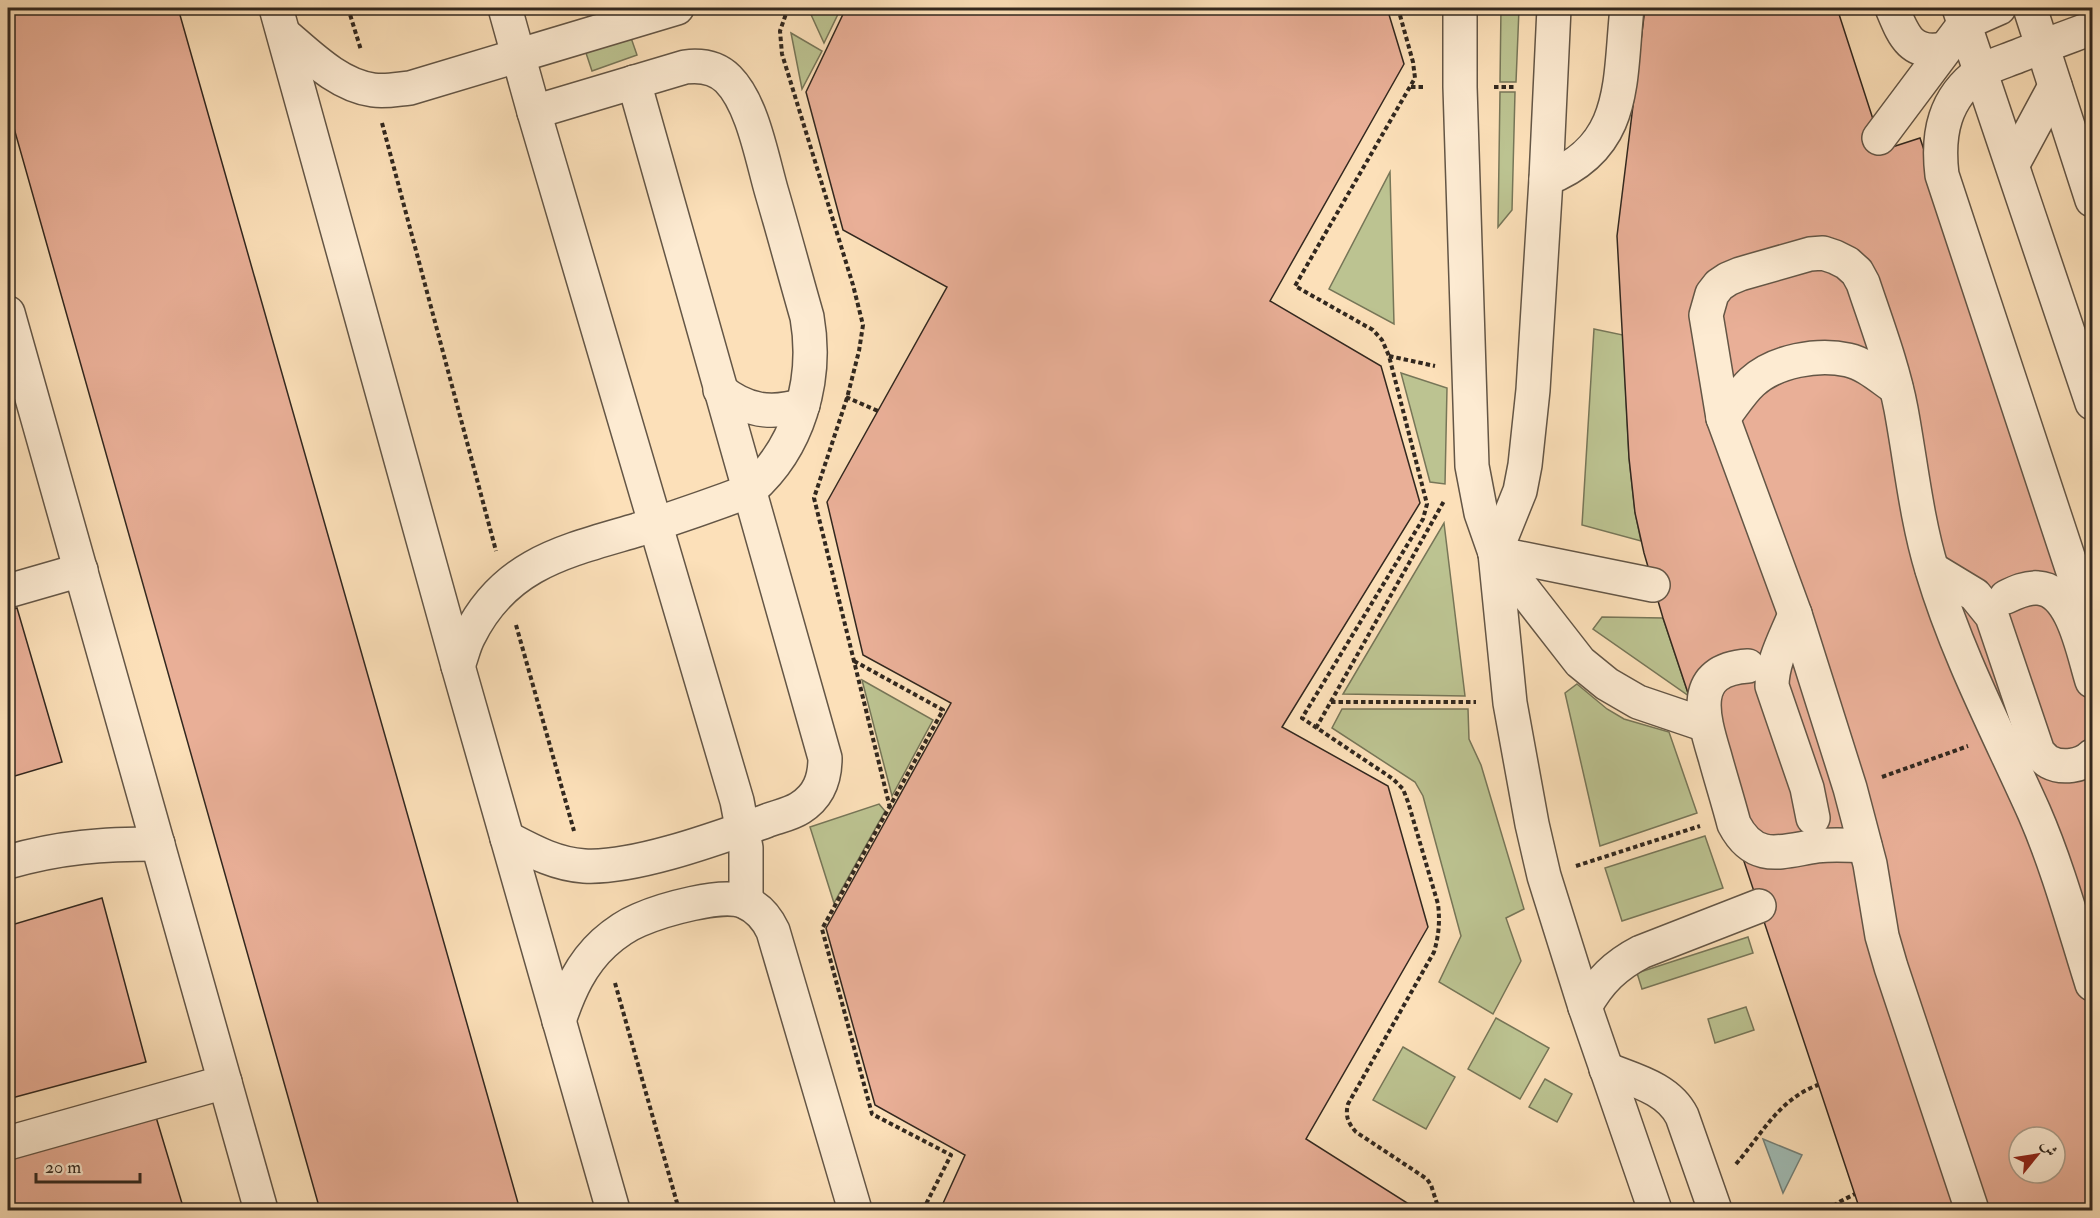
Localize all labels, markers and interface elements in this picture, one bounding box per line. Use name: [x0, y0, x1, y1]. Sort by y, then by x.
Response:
north arrow: [2007, 1125, 2067, 1185]
text: ش: [2036, 1136, 2062, 1160]
scale bar: [36, 1146, 140, 1184]
text: 20 m: [45, 1156, 81, 1179]

